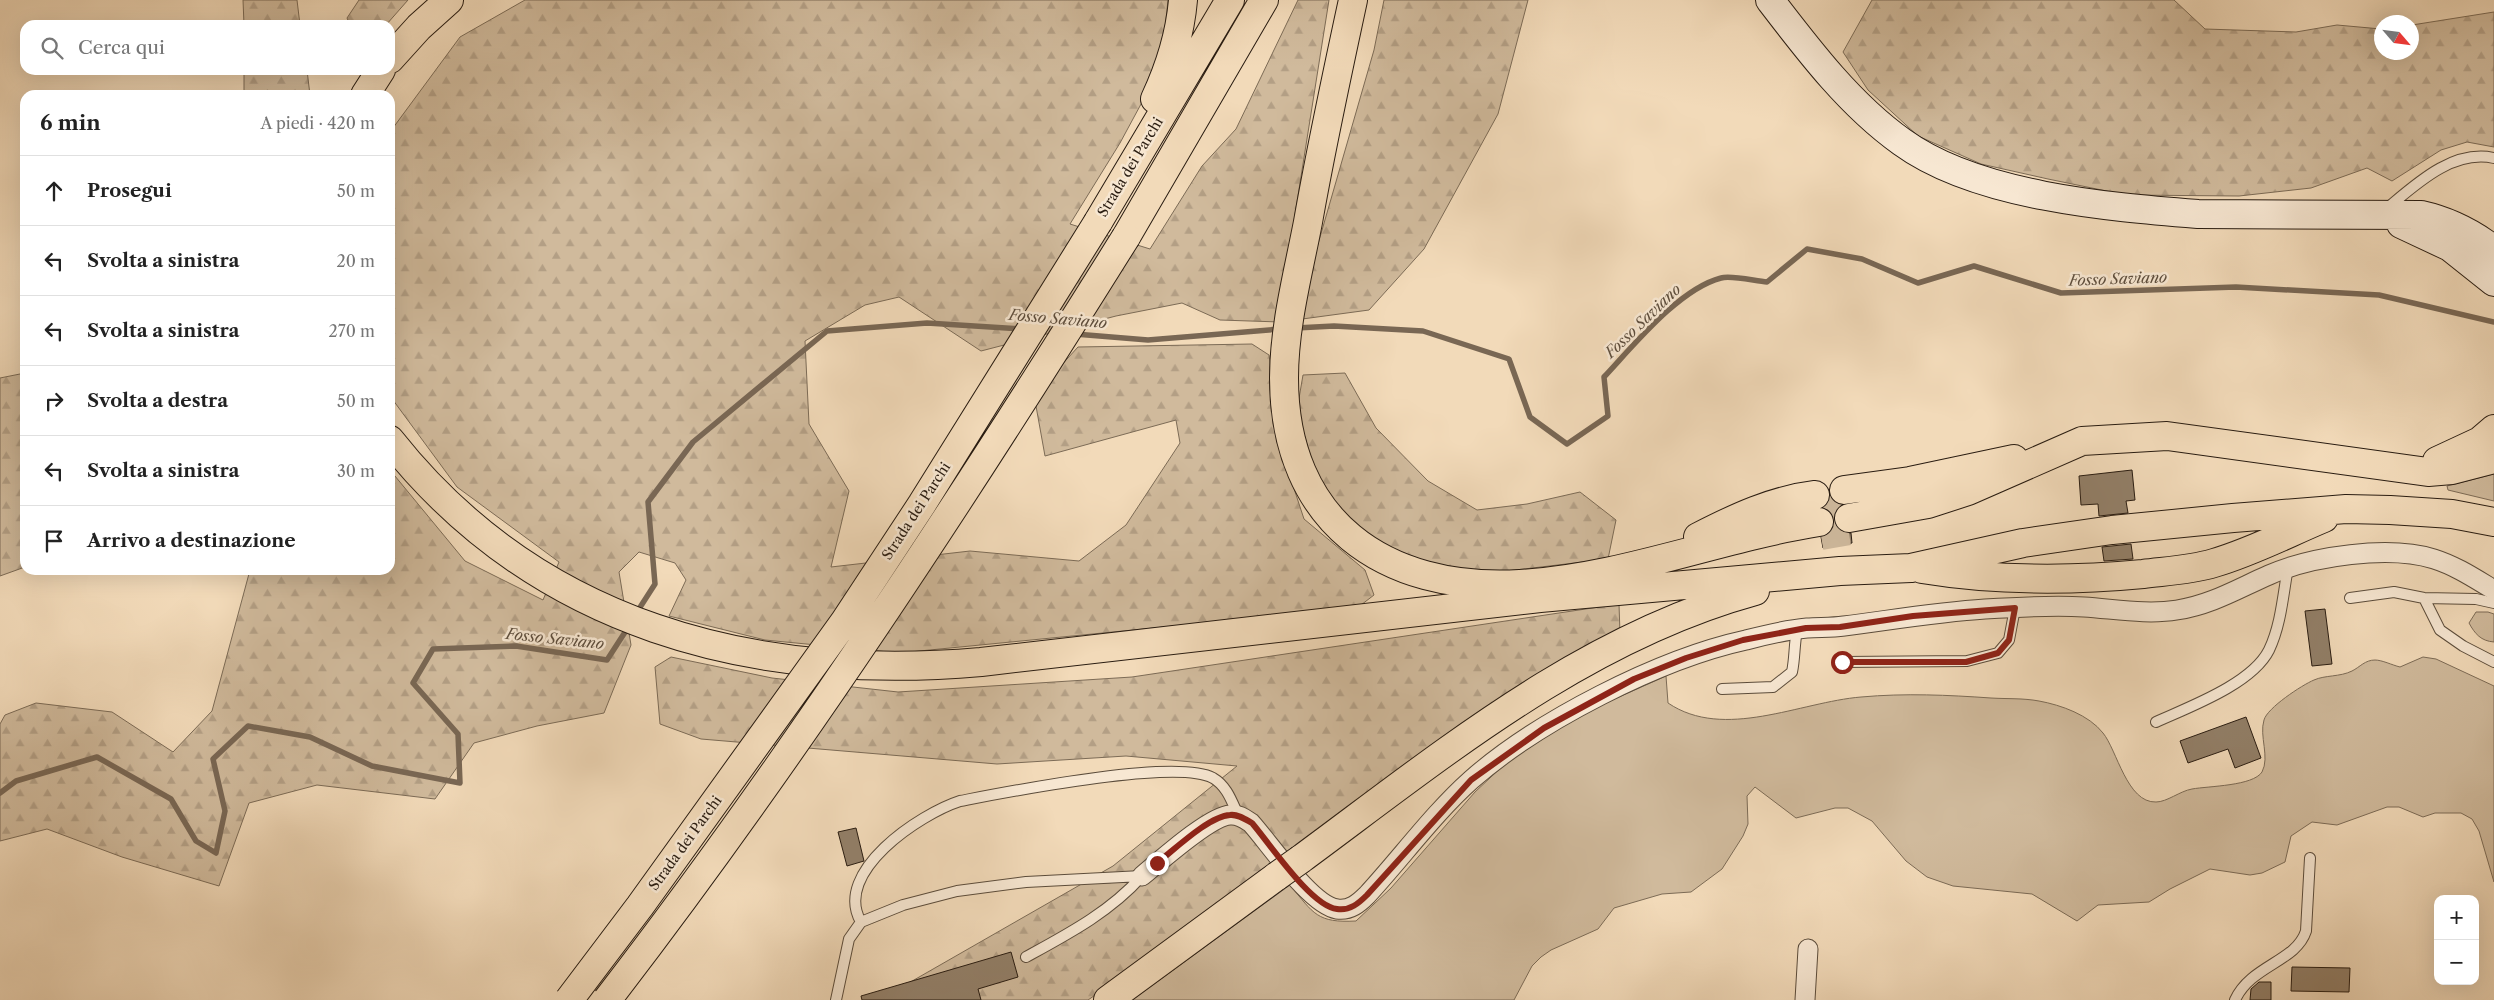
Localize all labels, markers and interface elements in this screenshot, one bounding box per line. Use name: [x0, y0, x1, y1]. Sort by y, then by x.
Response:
north arrow: [2374, 15, 2419, 60]
search box: [20, 20, 395, 75]
icon: search: [38, 34, 66, 62]
text: Cerca qui: [78, 36, 165, 59]
text: 6 min: [40, 110, 101, 135]
text: A piedi · 420 m: [260, 113, 375, 133]
street label: Strada dei Parchi: [1093, 114, 1167, 220]
icon: ahead: [40, 177, 68, 205]
text: Prosegui: [87, 179, 172, 202]
text: 50 m: [337, 181, 375, 201]
icon: left: [40, 247, 68, 275]
text: Svolta a sinistra: [87, 249, 240, 272]
text: 20 m: [336, 251, 375, 271]
water label: Fosso Saviano: [2067, 267, 2168, 290]
water label: Fosso Saviano: [1600, 280, 1685, 362]
water label: Fosso Saviano: [1007, 305, 1108, 332]
icon: left: [40, 317, 68, 345]
text: Svolta a sinistra: [87, 319, 240, 342]
text: 270 m: [329, 321, 375, 341]
icon: right: [40, 387, 68, 415]
text: Svolta a destra: [87, 389, 228, 412]
text: 50 m: [337, 391, 375, 411]
icon: left: [40, 457, 68, 485]
text: Svolta a sinistra: [87, 459, 240, 482]
street label: Strada dei Parchi: [878, 459, 954, 563]
text: 30 m: [337, 461, 375, 481]
icon: arrive: [40, 527, 68, 555]
text: Arrivo a destinazione: [87, 529, 296, 552]
water label: Fosso Saviano: [504, 624, 605, 653]
route start: [1831, 651, 1854, 674]
street label: Strada dei Parchi: [645, 792, 725, 894]
route end: [1146, 852, 1169, 875]
map controls: [2434, 895, 2479, 985]
button: +: [2434, 895, 2479, 940]
button: −: [2434, 940, 2479, 985]

